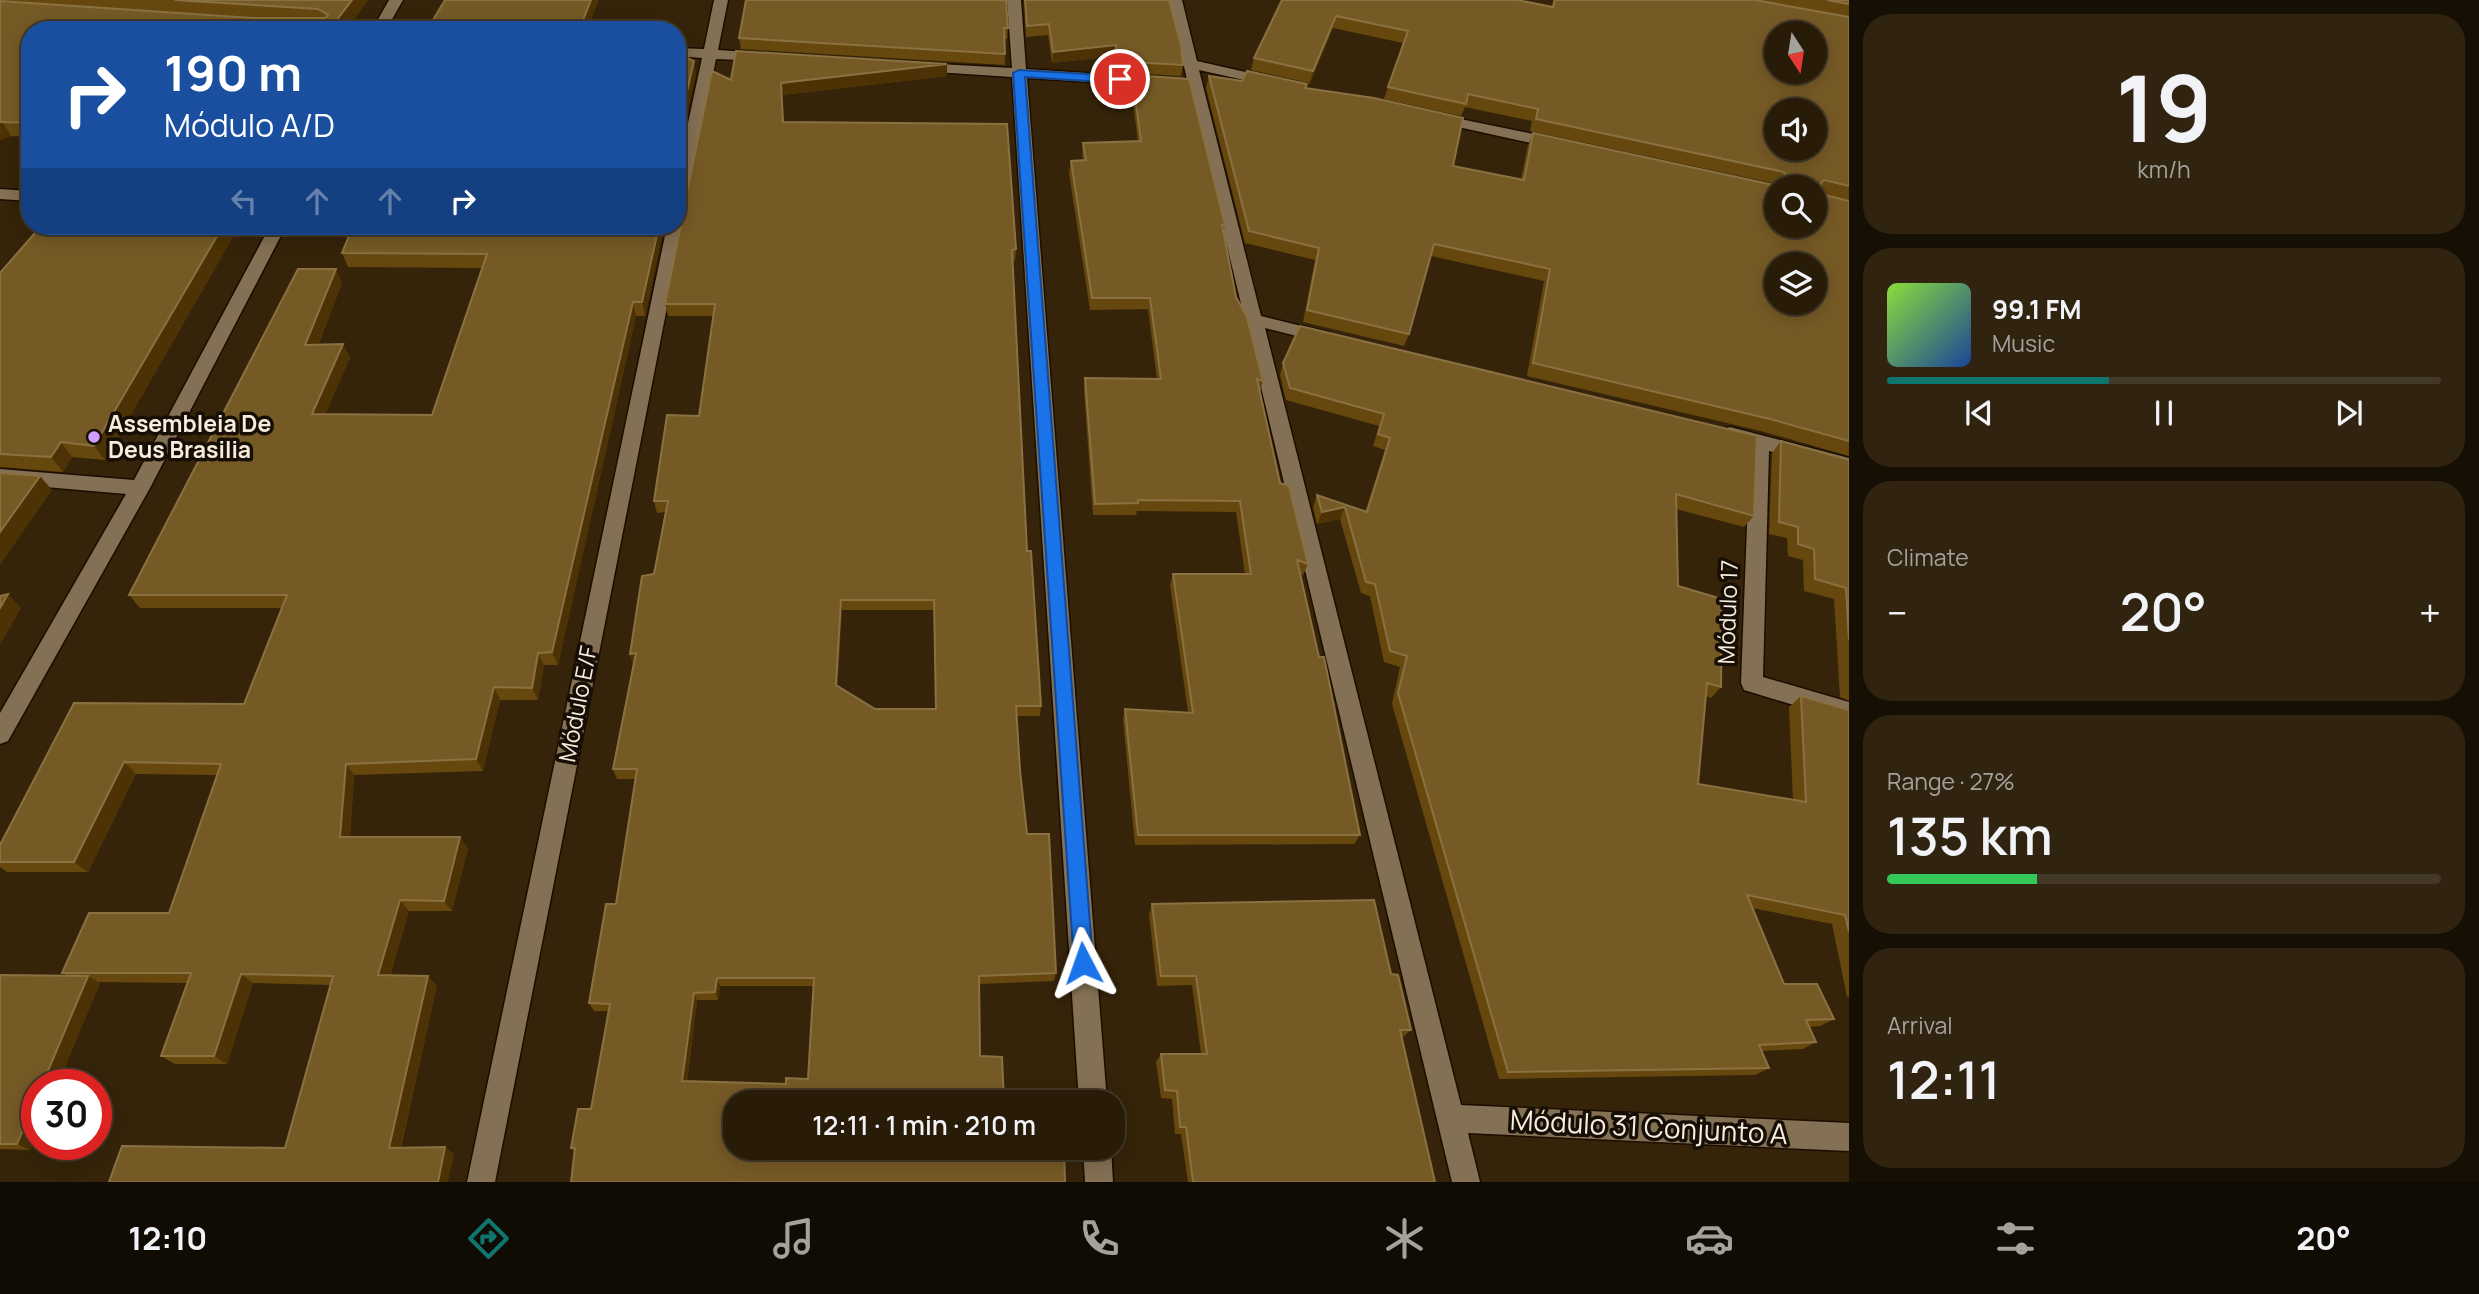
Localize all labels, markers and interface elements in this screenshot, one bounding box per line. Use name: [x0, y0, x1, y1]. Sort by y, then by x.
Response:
north arrow: [1764, 21, 1827, 84]
map controls: [1764, 21, 1827, 315]
text: 190 m: [164, 39, 302, 106]
text: 19: [2116, 45, 2212, 169]
icon: right: [49, 49, 140, 140]
pin: [1090, 49, 1150, 109]
icon: arrive: [1101, 60, 1139, 98]
button: sound: [1764, 98, 1827, 161]
text: Módulo A/D: [164, 103, 335, 147]
text: km/h: [2137, 153, 2191, 185]
button: search: [1764, 175, 1827, 238]
icon: left: [225, 182, 263, 220]
icon: ahead: [298, 182, 336, 220]
icon: ahead: [371, 182, 409, 220]
icon: right: [444, 182, 482, 220]
button: layers: [1764, 252, 1827, 315]
text: 99.1 FM: [1992, 291, 2081, 327]
text: Music: [1992, 327, 2055, 359]
icon: previous: [1960, 394, 1998, 432]
icon: pause: [2145, 394, 2183, 432]
icon: next: [2330, 394, 2368, 432]
place label: Assembleia De Deus Brasilia: [108, 407, 271, 465]
marker: Assembleia De Deus Brasilia: [86, 429, 102, 445]
text: Climate: [1887, 541, 1969, 573]
street label: Módulo 17: [1709, 559, 1745, 665]
text: 20°: [2120, 576, 2207, 647]
text: −: [1887, 586, 1908, 638]
text: +: [2419, 586, 2441, 638]
street label: Módulo E/F: [550, 643, 604, 764]
text: Range · 27%: [1887, 765, 2015, 797]
text: 135 km: [1887, 800, 2053, 871]
position arrow: [1046, 926, 1120, 1000]
text: Arrival: [1887, 1009, 1953, 1041]
text: 12:11: [1887, 1044, 2000, 1115]
speed limit sign: 30: [21, 1069, 112, 1160]
street label: Módulo 31 Conjunto A: [1509, 1100, 1789, 1152]
text: 12:11 · 1 min · 210 m: [812, 1107, 1036, 1143]
icon: directions: [464, 1214, 513, 1263]
icon: music: [769, 1214, 818, 1263]
icon: phone: [1075, 1214, 1124, 1263]
icon: climate: [1380, 1214, 1429, 1263]
icon: car: [1685, 1214, 1734, 1263]
icon: filters: [1991, 1214, 2040, 1263]
text: 12:10: [128, 1216, 207, 1260]
text: 20°: [2296, 1216, 2351, 1260]

